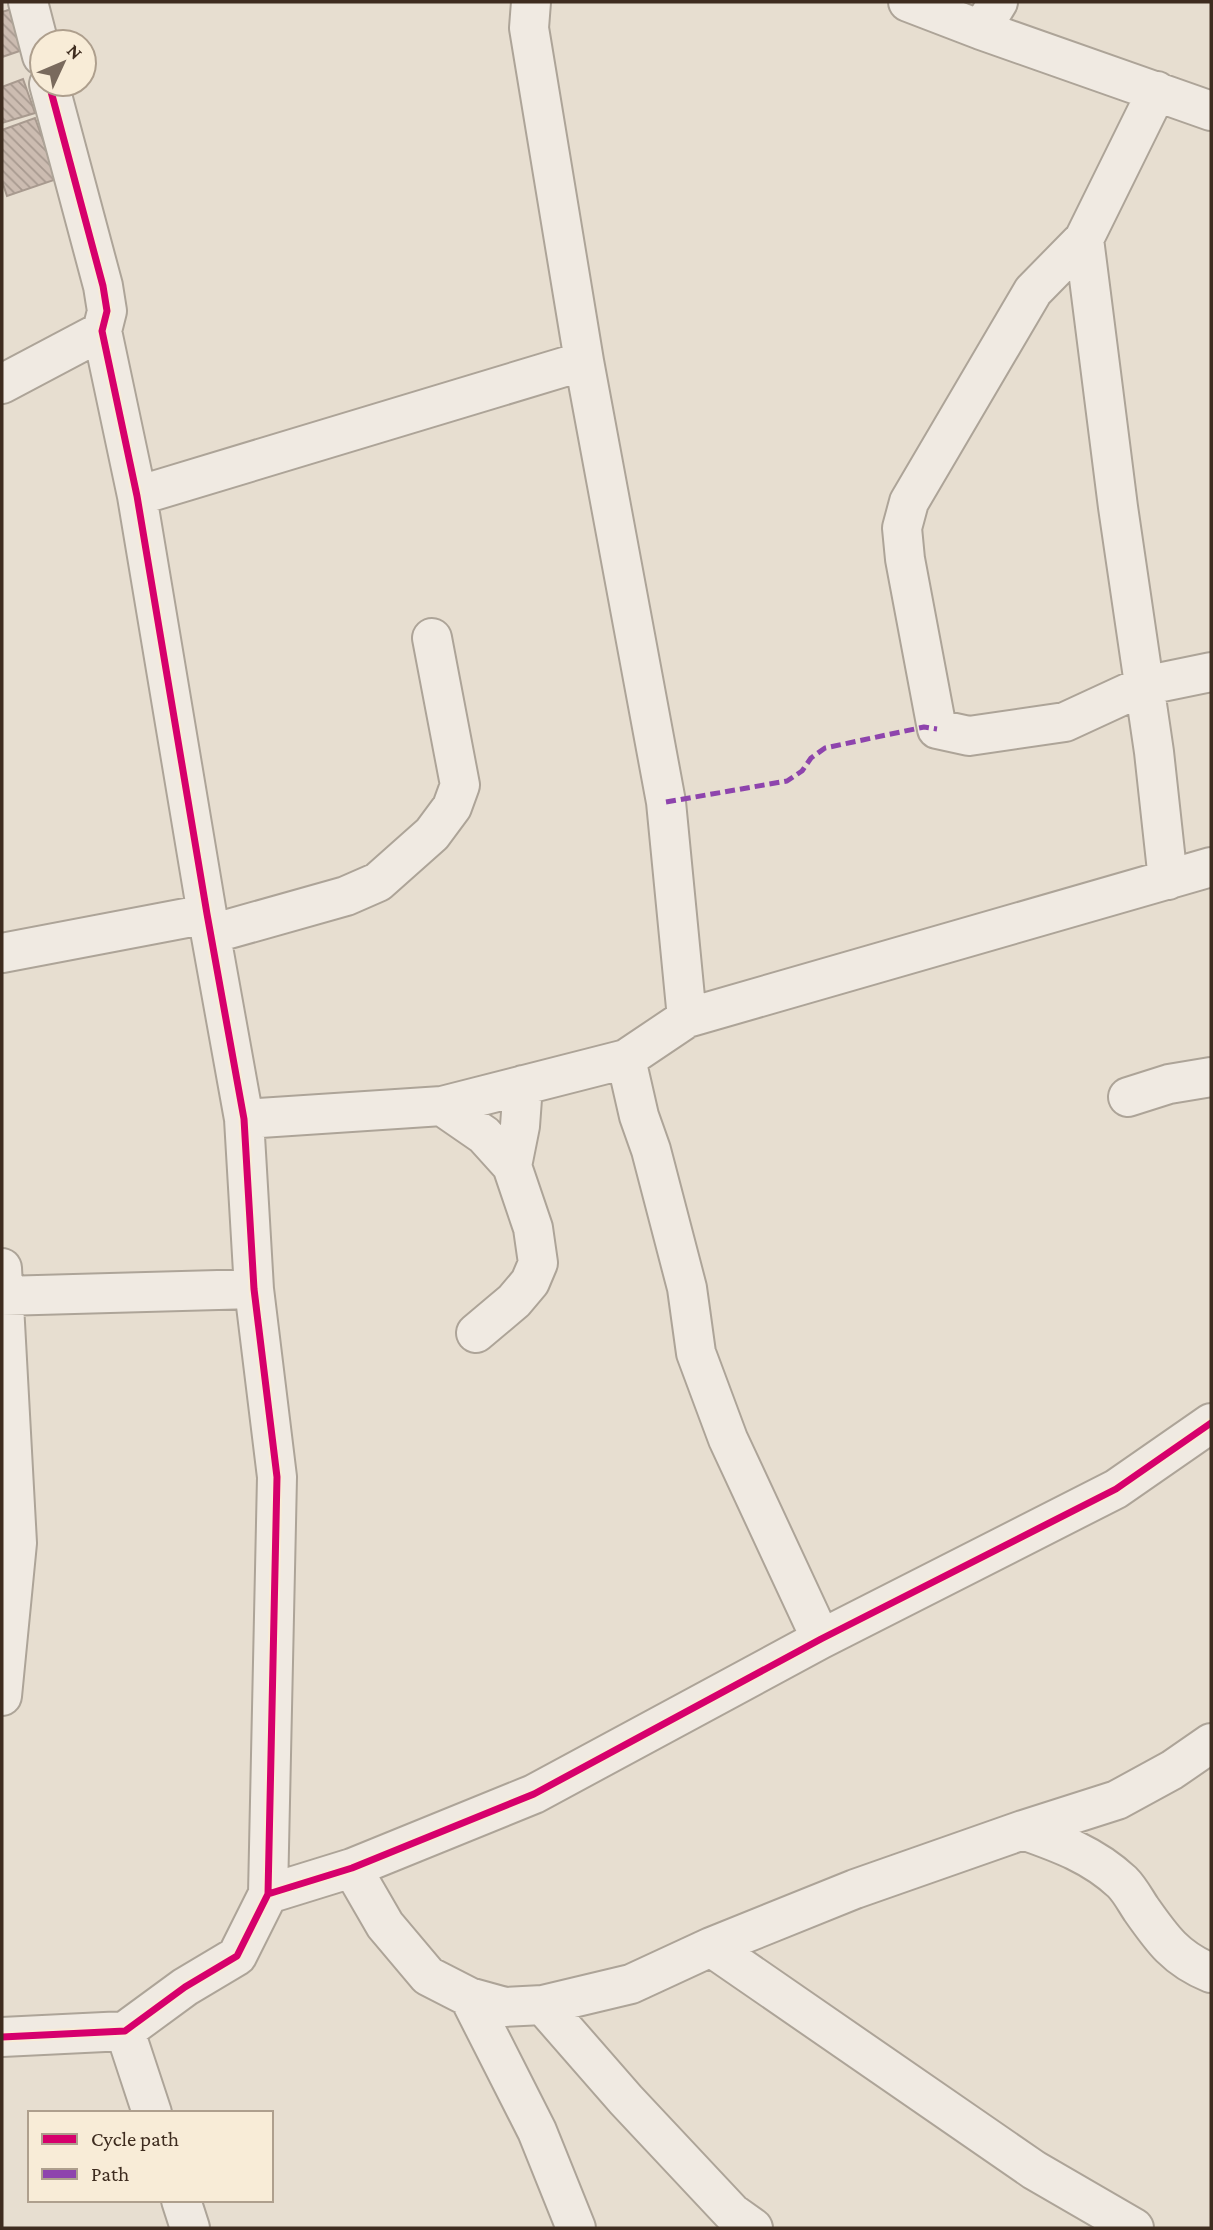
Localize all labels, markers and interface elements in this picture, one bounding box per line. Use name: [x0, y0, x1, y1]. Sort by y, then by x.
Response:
north arrow: [28, 28, 98, 98]
text: N: [63, 40, 87, 64]
legend: [28, 2111, 273, 2202]
text: Cycle path: [91, 2127, 179, 2151]
text: Path: [91, 2162, 129, 2186]

